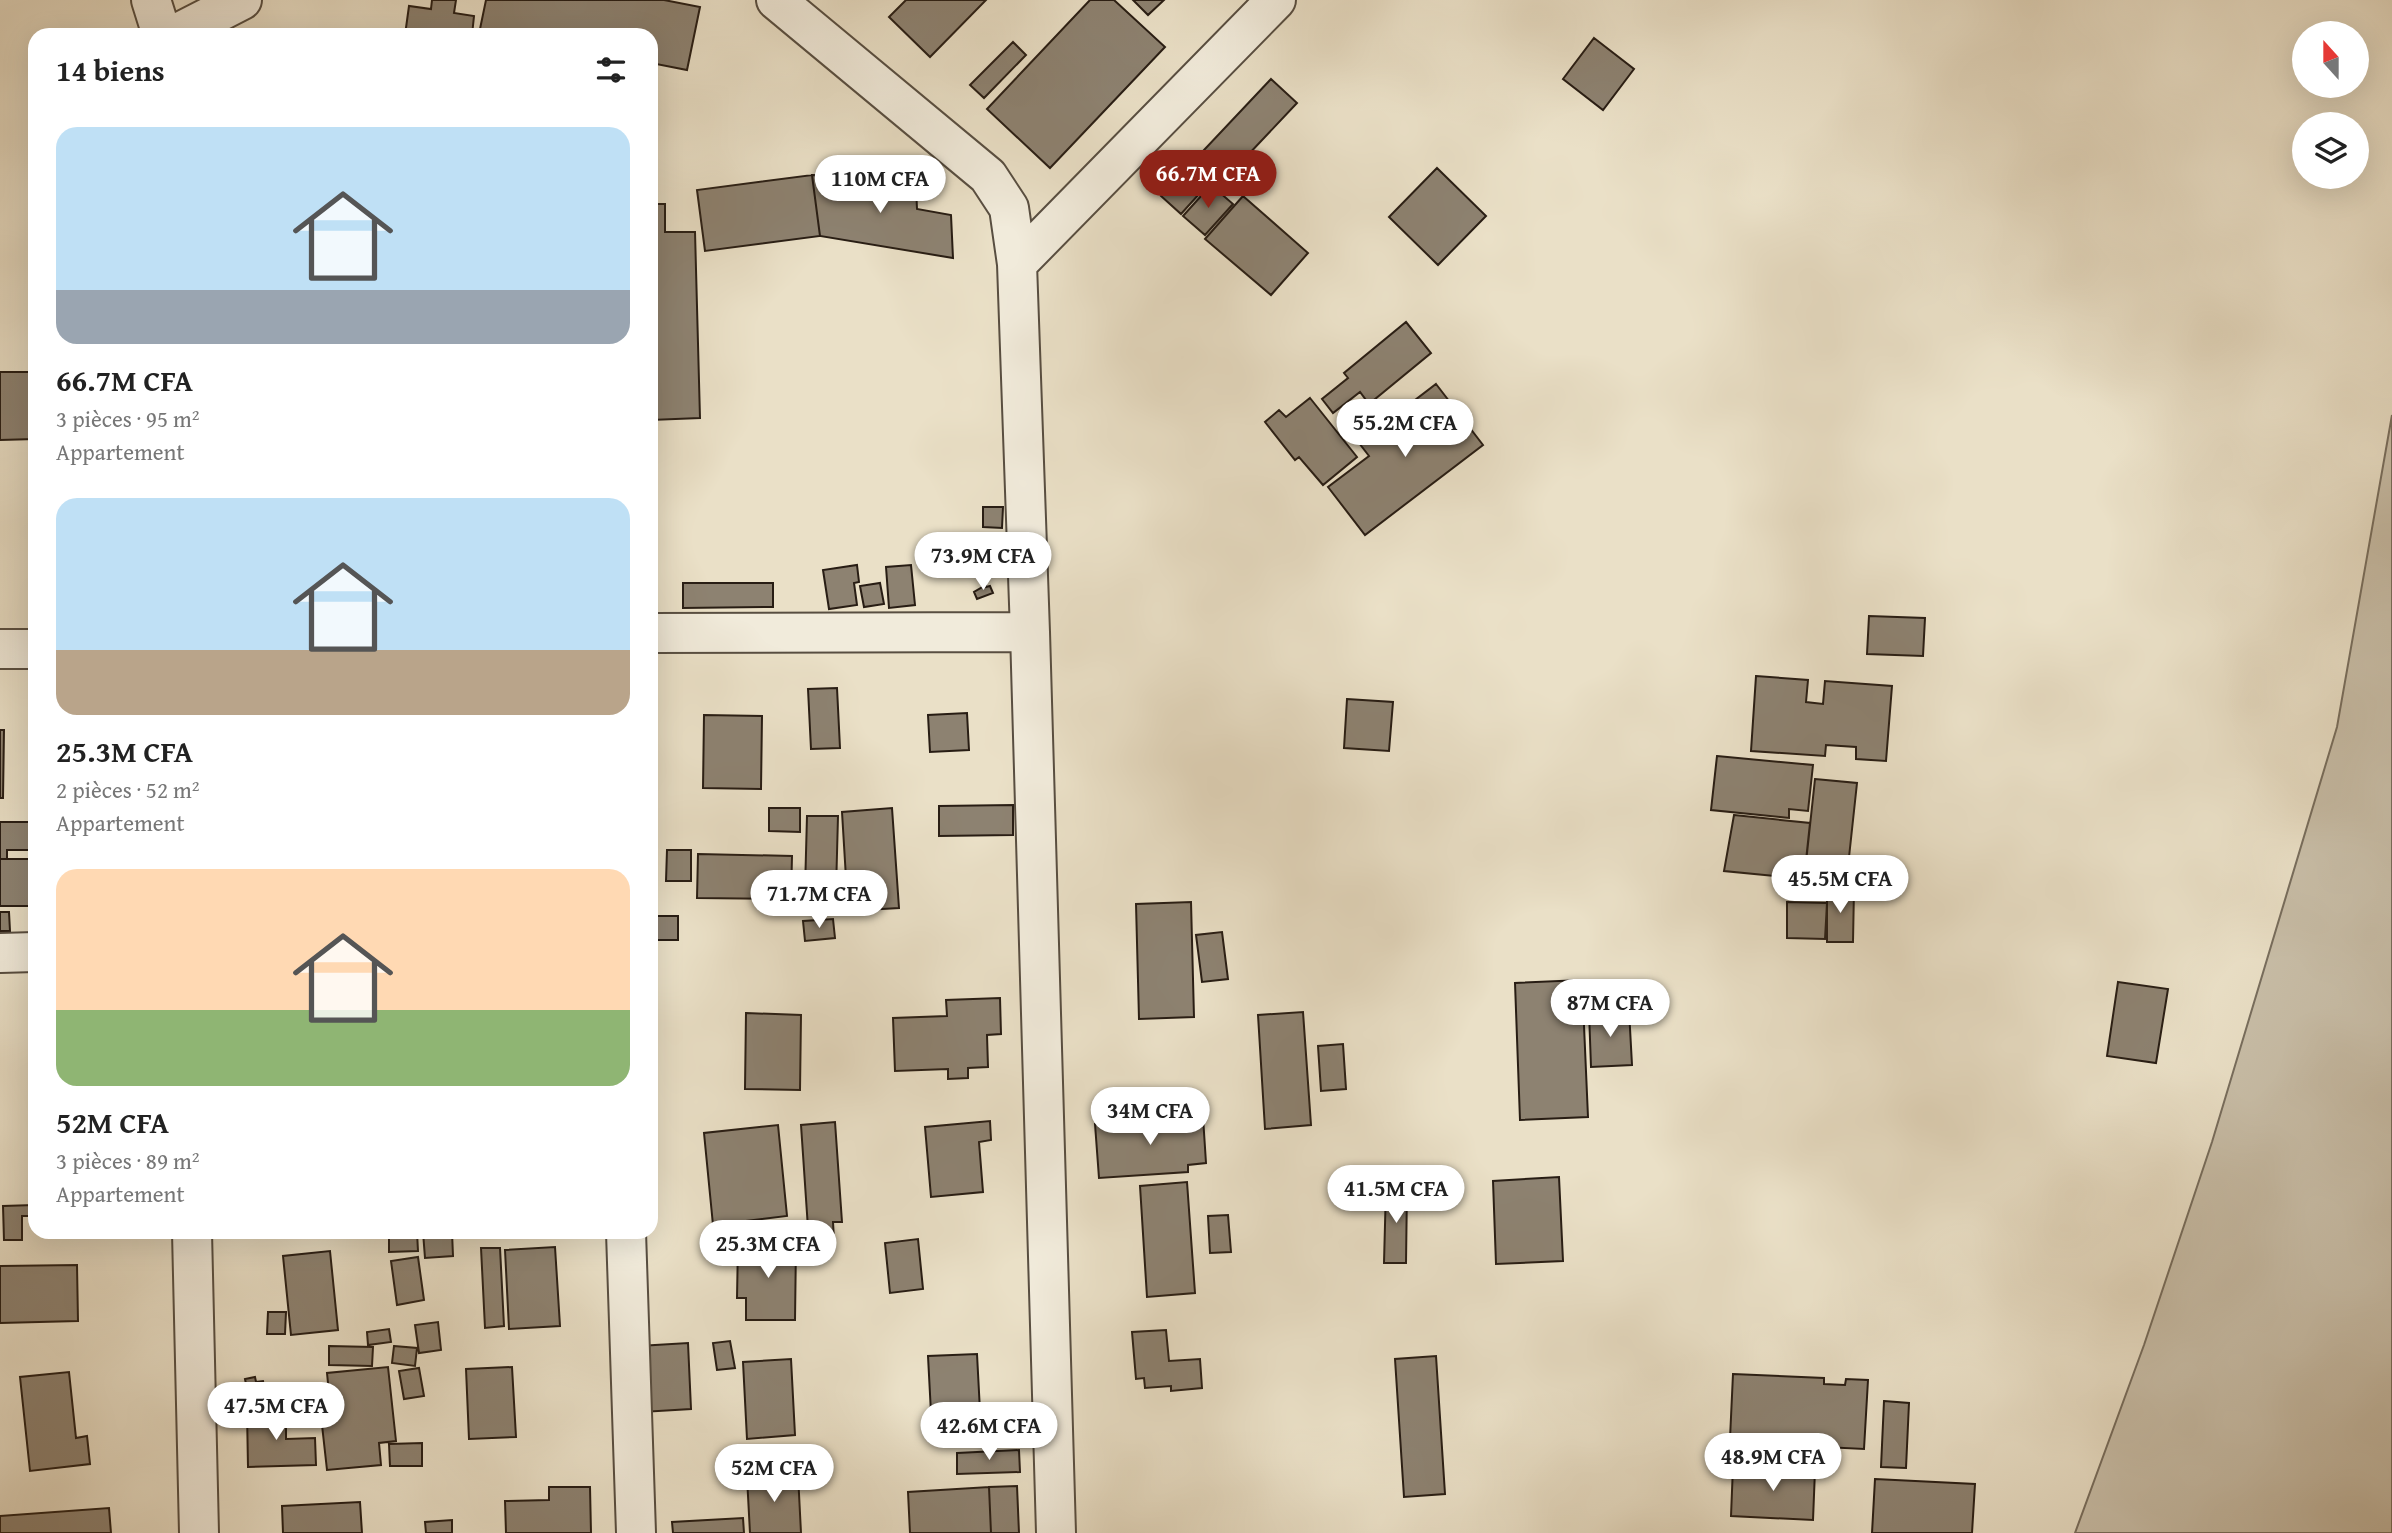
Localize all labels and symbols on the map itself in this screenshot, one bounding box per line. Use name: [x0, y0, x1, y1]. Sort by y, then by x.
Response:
north arrow: [2292, 21, 2370, 98]
pin: 66.7M CFA: [1128, 150, 1288, 210]
pin: 110M CFA: [808, 156, 952, 215]
pin: 55.2M CFA: [1325, 400, 1485, 459]
pin: 73.9M CFA: [903, 532, 1063, 592]
pin: 45.5M CFA: [1760, 856, 1920, 915]
pin: 71.7M CFA: [739, 870, 899, 930]
pin: 87M CFA: [1545, 979, 1675, 1039]
pin: 34M CFA: [1085, 1088, 1215, 1147]
pin: 41.5M CFA: [1316, 1166, 1476, 1225]
pin: 25.3M CFA: [688, 1220, 848, 1280]
pin: 47.5M CFA: [196, 1382, 356, 1442]
pin: 42.6M CFA: [909, 1402, 1069, 1462]
pin: 48.9M CFA: [1693, 1434, 1853, 1493]
pin: 52M CFA: [709, 1444, 839, 1504]

